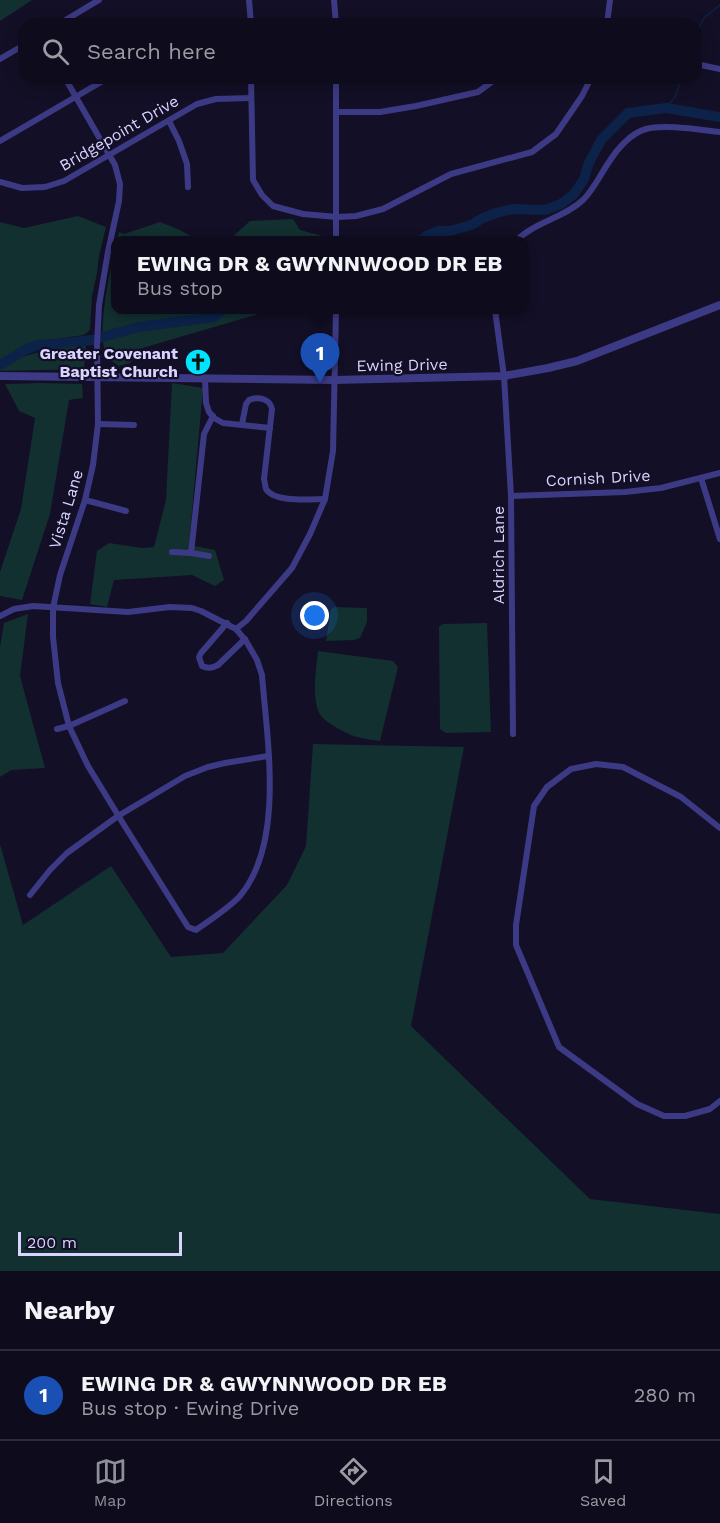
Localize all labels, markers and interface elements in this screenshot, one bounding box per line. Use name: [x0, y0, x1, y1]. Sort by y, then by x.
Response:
search box: [18, 18, 702, 84]
icon: search: [39, 35, 72, 68]
text: Search here: [87, 39, 216, 64]
street label: Bridgepoint Drive: [56, 91, 182, 175]
popup: [111, 236, 528, 314]
text: EWING DR & GWYNNWOOD DR EB: [137, 251, 502, 276]
text: Bus stop: [137, 276, 223, 300]
pin: 1: [300, 334, 340, 383]
place label: Greater Covenant Baptist Church: [39, 344, 178, 381]
church icon: Greater Covenant Baptist Church: [183, 347, 213, 377]
street label: Ewing Drive: [356, 355, 448, 375]
street label: Cornish Drive: [545, 466, 651, 490]
street label: Vista Lane: [45, 467, 87, 551]
street label: Aldrich Lane: [489, 506, 508, 604]
your location: [300, 601, 329, 630]
scale bar: [18, 1229, 182, 1256]
text: 200 m: [27, 1233, 77, 1252]
text: Nearby: [24, 1295, 115, 1325]
text: EWING DR & GWYNNWOOD DR EB: [81, 1371, 447, 1396]
text: 1: [39, 1383, 48, 1407]
text: 280 m: [634, 1383, 696, 1407]
text: Bus stop · Ewing Drive: [81, 1396, 299, 1420]
tab: Map: [94, 1455, 127, 1510]
tab: Directions: [314, 1455, 393, 1510]
tab: Saved: [580, 1455, 626, 1510]

